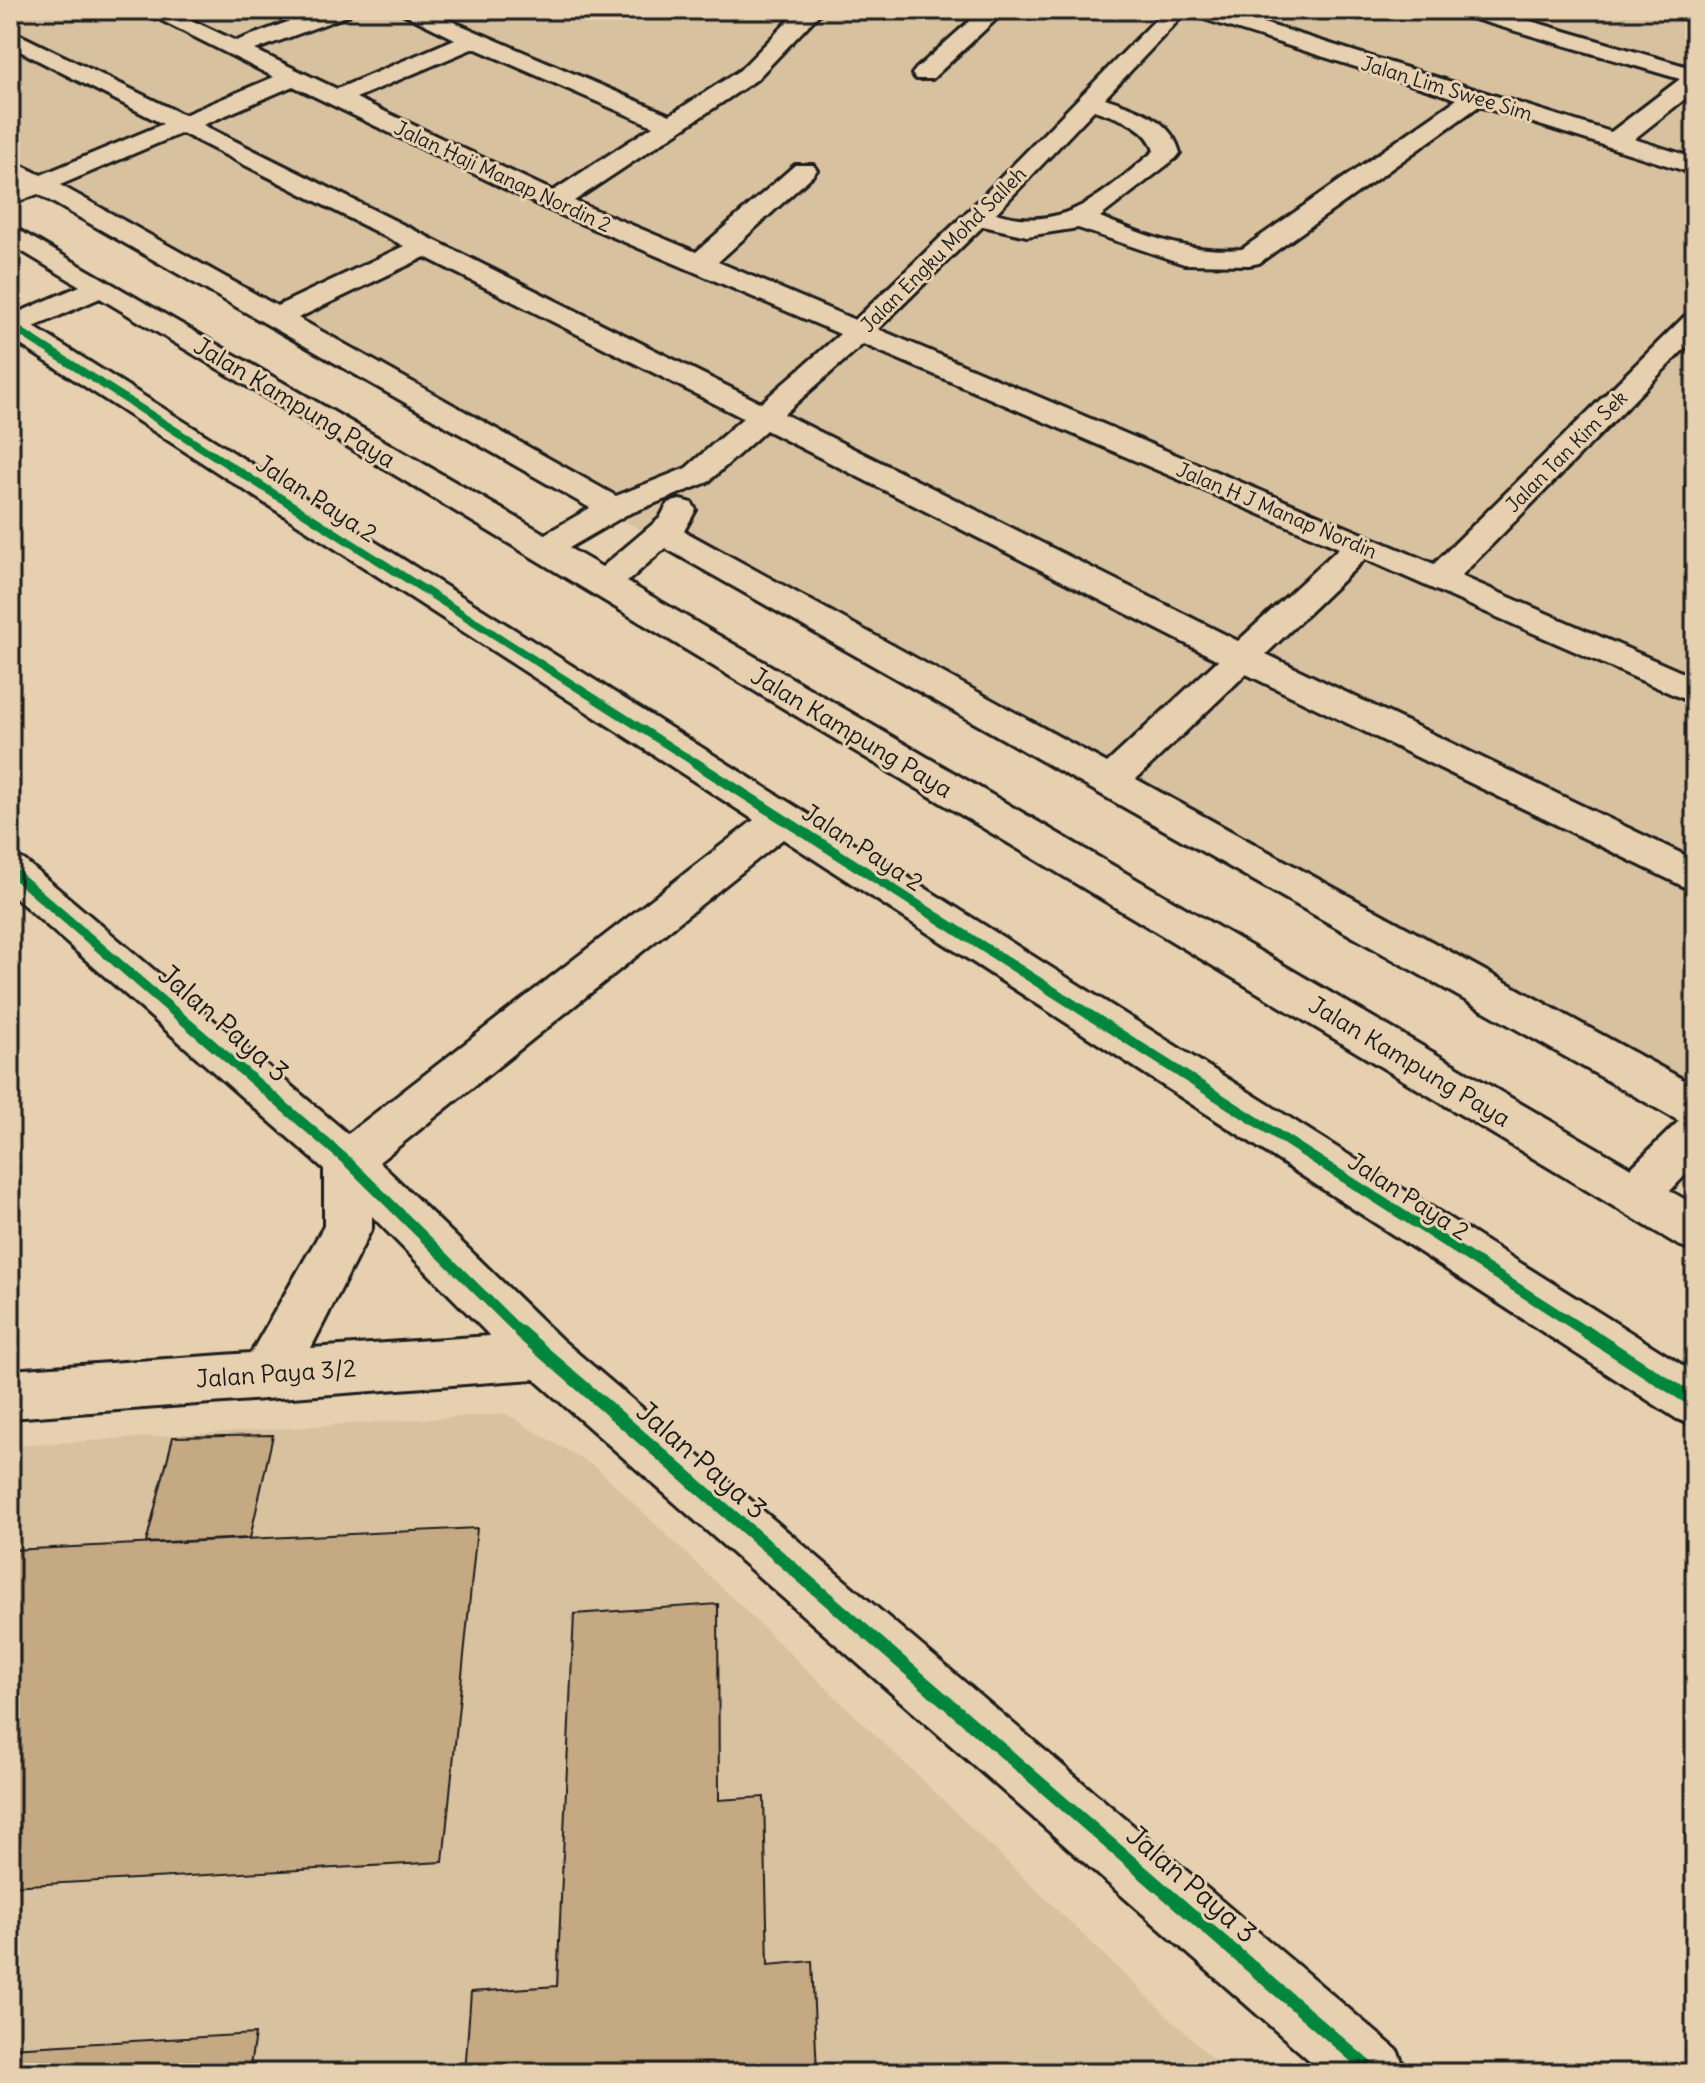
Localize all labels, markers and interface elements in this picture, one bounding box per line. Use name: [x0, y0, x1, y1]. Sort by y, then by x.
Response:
street label: Jalan Lim Swee Sim: [1358, 50, 1536, 126]
street label: Jalan Haji Manap Nordin 2: [391, 115, 615, 237]
street label: Jalan Engku Mohd Salleh: [855, 161, 1031, 337]
street label: Jalan Kampung Paya: [189, 330, 401, 474]
street label: Jalan Tan Kim Sek: [1500, 385, 1632, 517]
street label: Jalan Paya 2: [251, 448, 383, 548]
street label: Jalan H J Manap Nordin: [1173, 456, 1381, 564]
street label: Jalan Kampung Paya: [746, 660, 958, 804]
street label: Jalan Paya 2: [797, 797, 929, 897]
street label: Jalan Paya 3: [151, 956, 297, 1090]
street label: Jalan Kampung Paya: [1304, 989, 1516, 1133]
street label: Jalan Paya 2: [1343, 1146, 1475, 1246]
street label: Jalan Paya 3/2: [195, 1352, 357, 1394]
street label: Jalan Paya 3: [629, 1393, 775, 1527]
street label: Jalan Paya 3: [1119, 1817, 1265, 1951]

